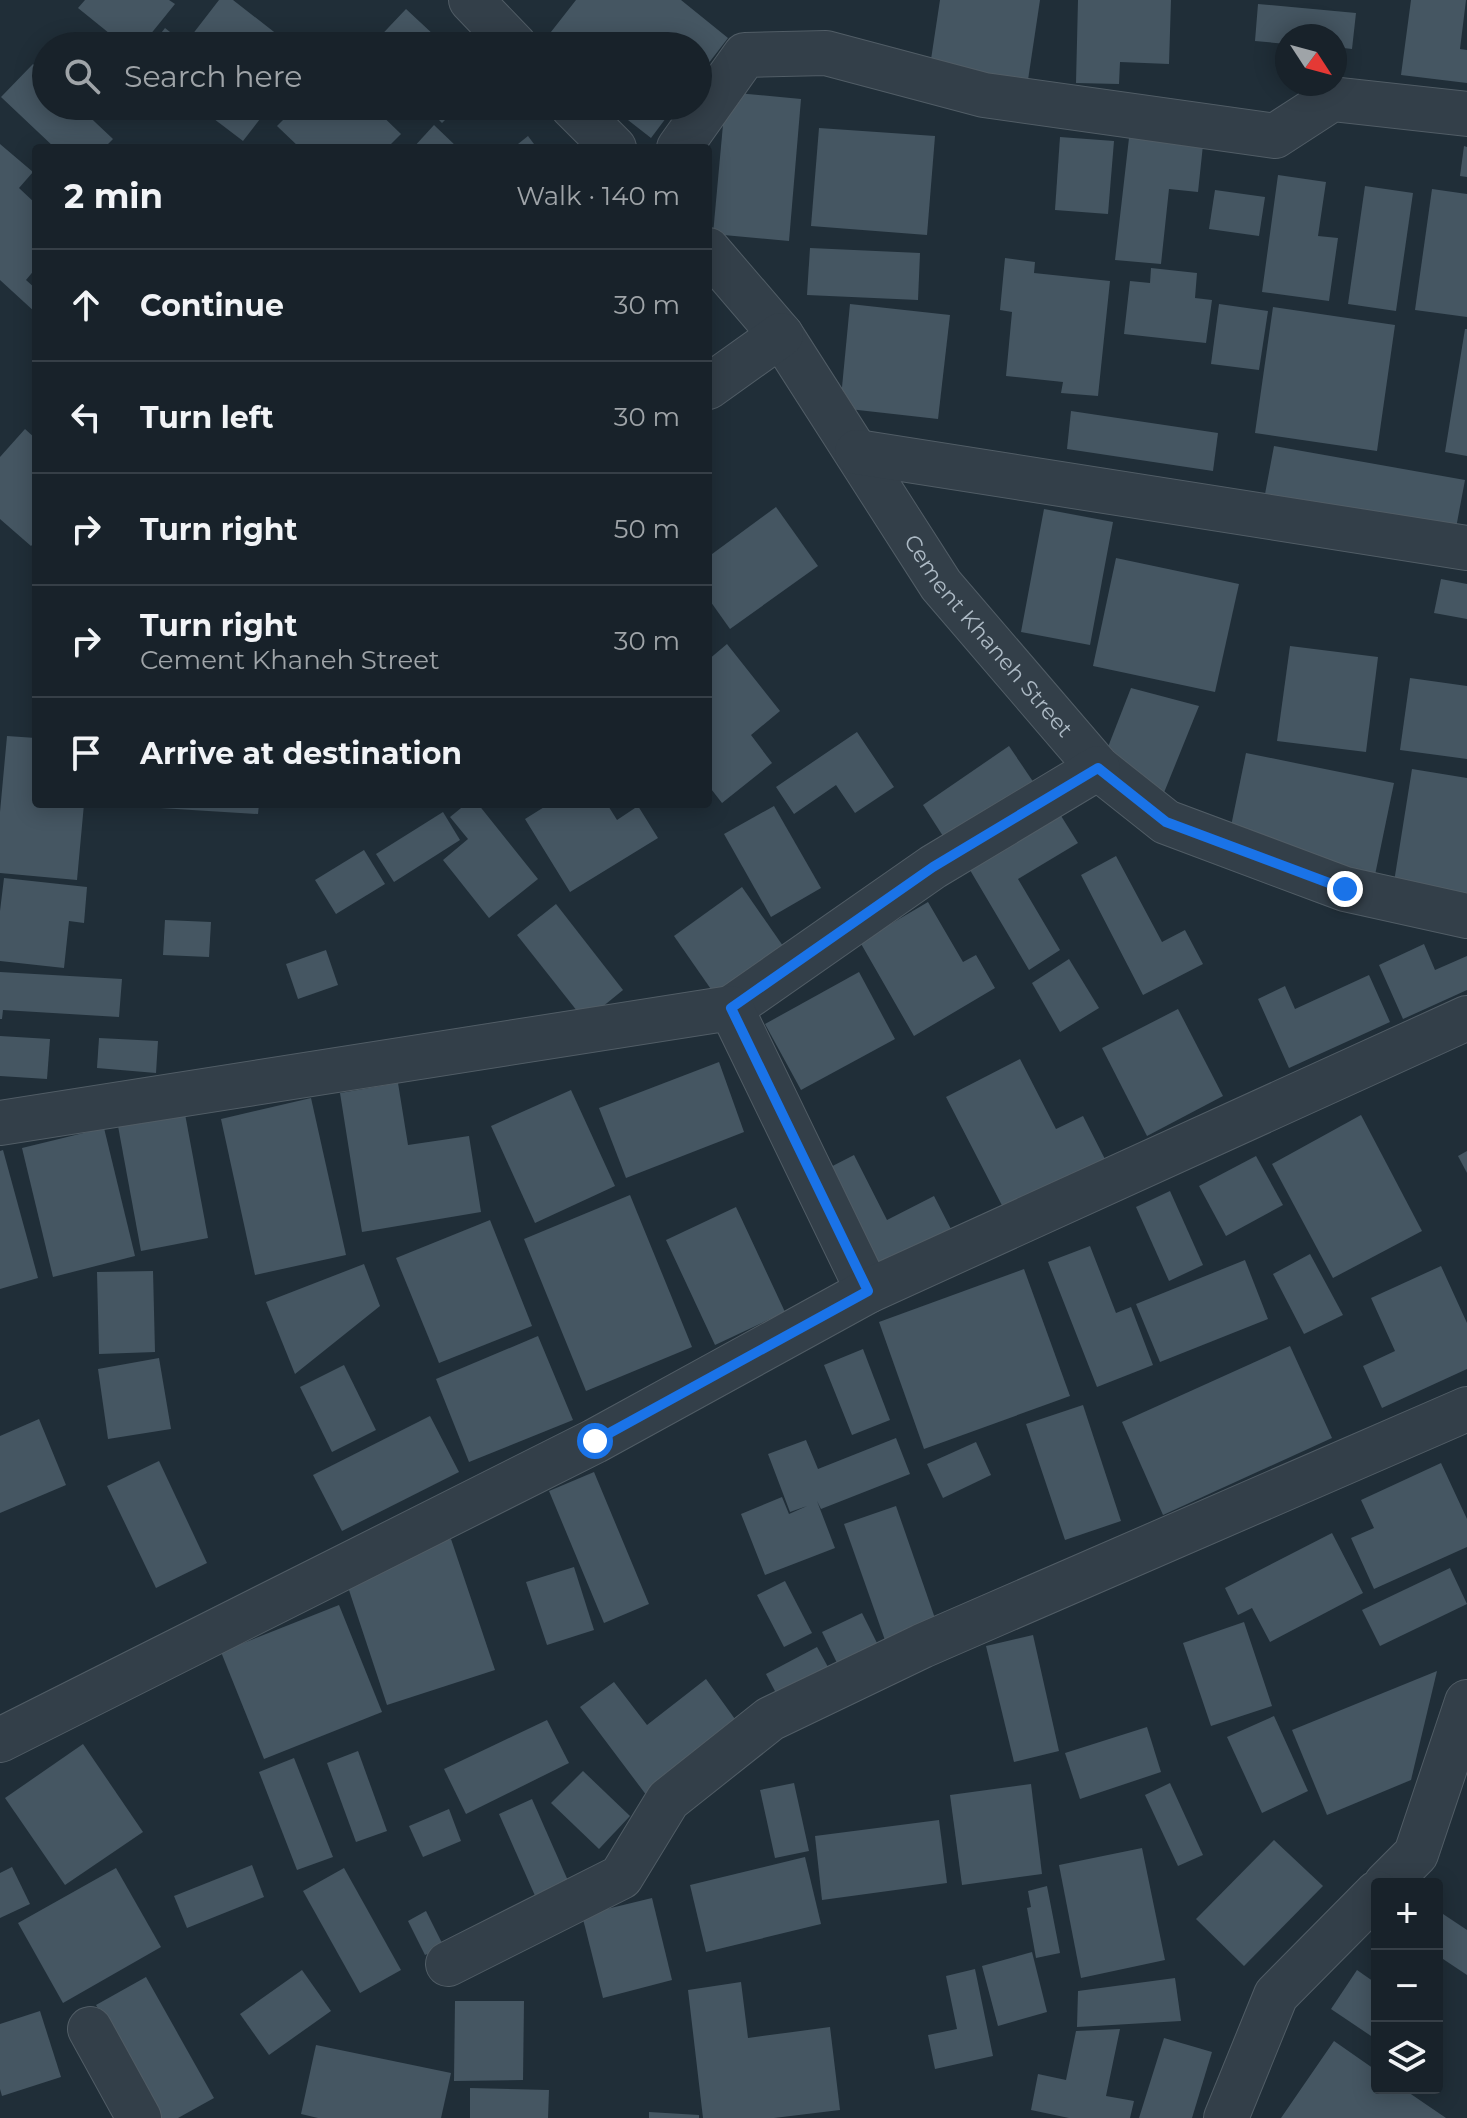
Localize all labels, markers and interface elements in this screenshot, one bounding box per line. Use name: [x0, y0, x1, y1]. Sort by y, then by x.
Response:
north arrow: [1275, 24, 1347, 96]
search box: [32, 32, 712, 120]
icon: search: [60, 54, 104, 98]
text: Search here: [124, 58, 302, 95]
text: 2 min: [64, 175, 163, 217]
text: Walk · 140 m: [516, 180, 680, 212]
icon: ahead: [64, 283, 108, 327]
text: Continue: [140, 287, 284, 324]
text: 30 m: [614, 289, 680, 321]
icon: left: [64, 395, 108, 439]
text: Turn left: [140, 399, 273, 436]
text: 30 m: [614, 401, 680, 433]
icon: right: [64, 507, 108, 551]
text: Turn right: [140, 511, 297, 548]
text: 50 m: [614, 513, 680, 545]
street label: Cement Khaneh Street: [898, 529, 1078, 743]
text: Turn right: [140, 607, 297, 644]
icon: right: [64, 619, 108, 663]
text: 30 m: [614, 625, 680, 657]
text: Cement Khaneh Street: [140, 644, 439, 676]
icon: arrive: [64, 731, 108, 775]
text: Arrive at destination: [140, 735, 462, 772]
route end: [1327, 871, 1363, 907]
route start: [577, 1423, 613, 1459]
map controls: [1371, 1878, 1443, 2094]
button: +: [1371, 1878, 1443, 1950]
button: −: [1371, 1950, 1443, 2022]
button: layers: [1371, 2022, 1443, 2094]

